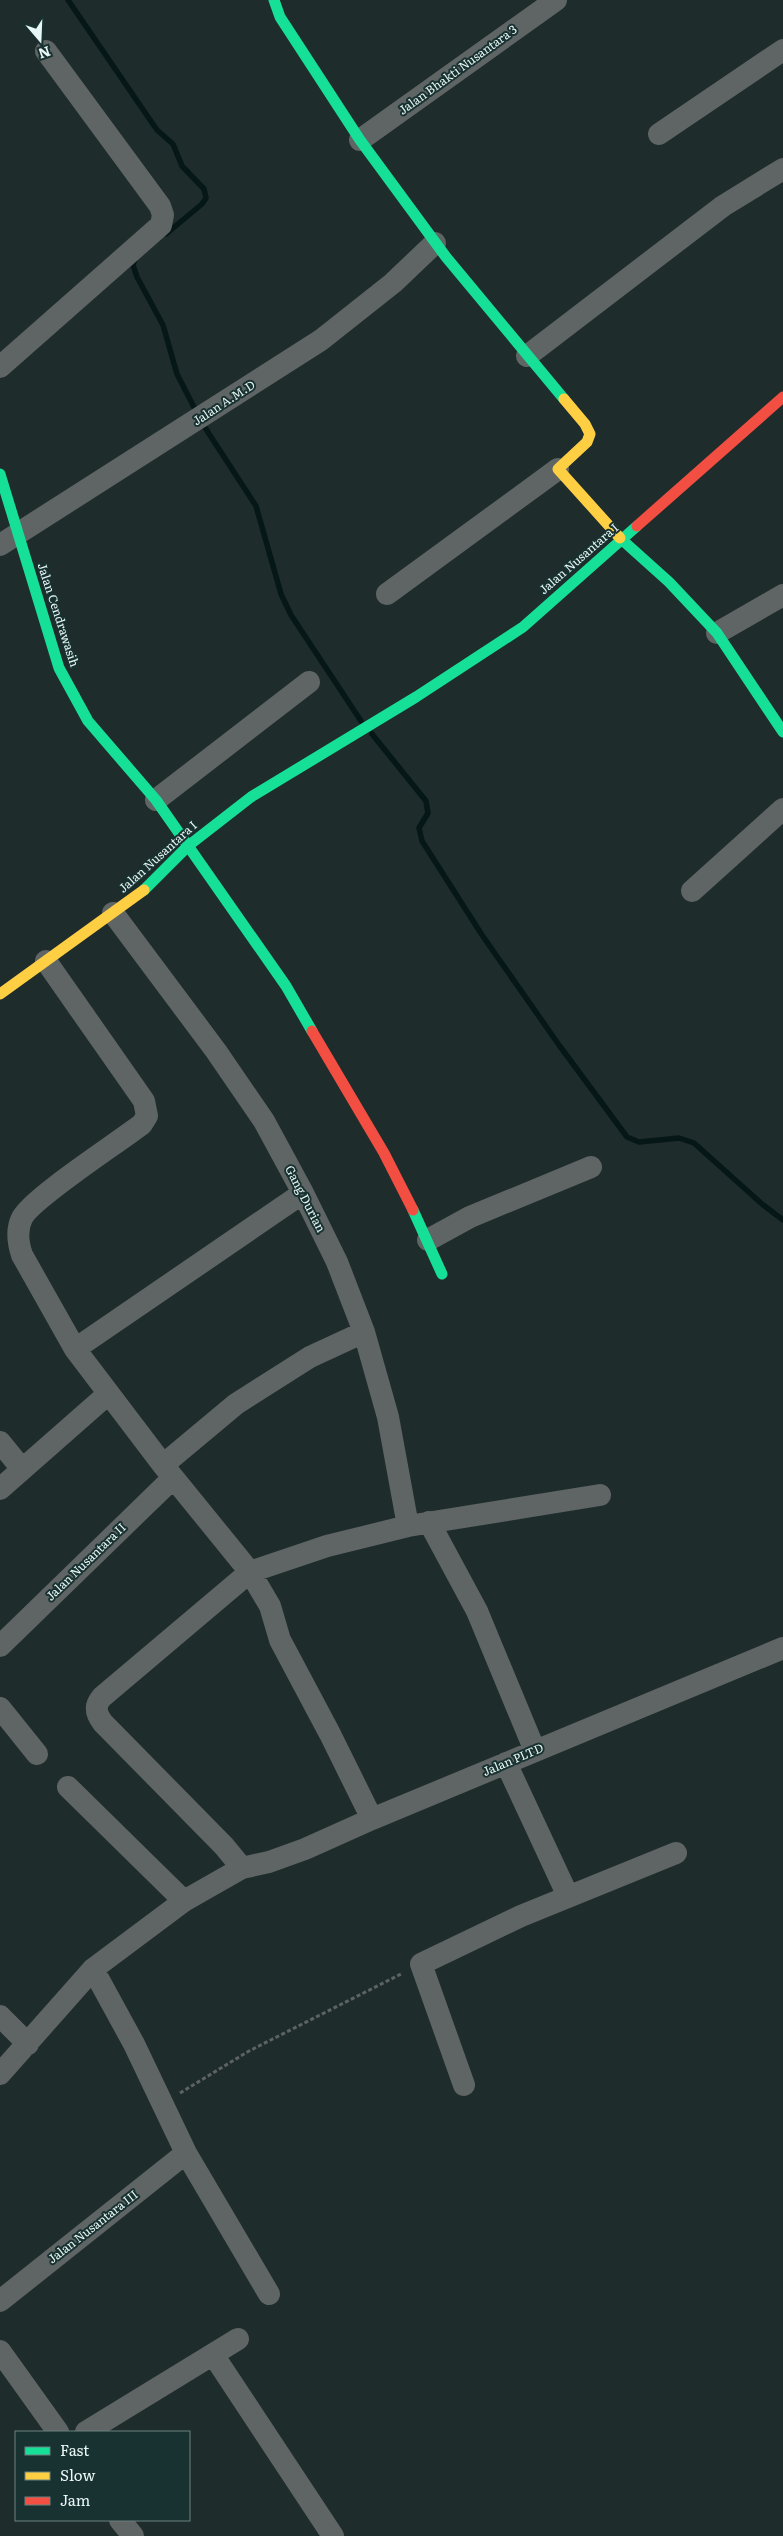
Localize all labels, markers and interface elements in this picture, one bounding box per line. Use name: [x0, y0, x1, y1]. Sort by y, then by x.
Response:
north arrow: [15, 15, 65, 65]
street label: Jalan Bhakti Nusantara 3: [394, 20, 520, 118]
text: N: [36, 42, 53, 65]
street label: Jalan A.M.D: [189, 375, 258, 429]
street label: Jalan Nusantara I: [535, 518, 622, 598]
street label: Jalan Cendrawasih: [34, 560, 84, 669]
street label: Jalan Nusantara I: [114, 816, 201, 897]
street label: Gang Durian: [281, 1162, 331, 1235]
street label: Jalan Nusantara II: [41, 1518, 130, 1604]
street label: Jalan PLTD: [479, 1738, 546, 1780]
street label: Jalan Nusantara III: [43, 2185, 141, 2267]
legend: [15, 2431, 190, 2521]
text: Fast: [60, 2438, 89, 2461]
text: Slow: [60, 2463, 95, 2486]
text: Jam: [60, 2488, 91, 2511]

